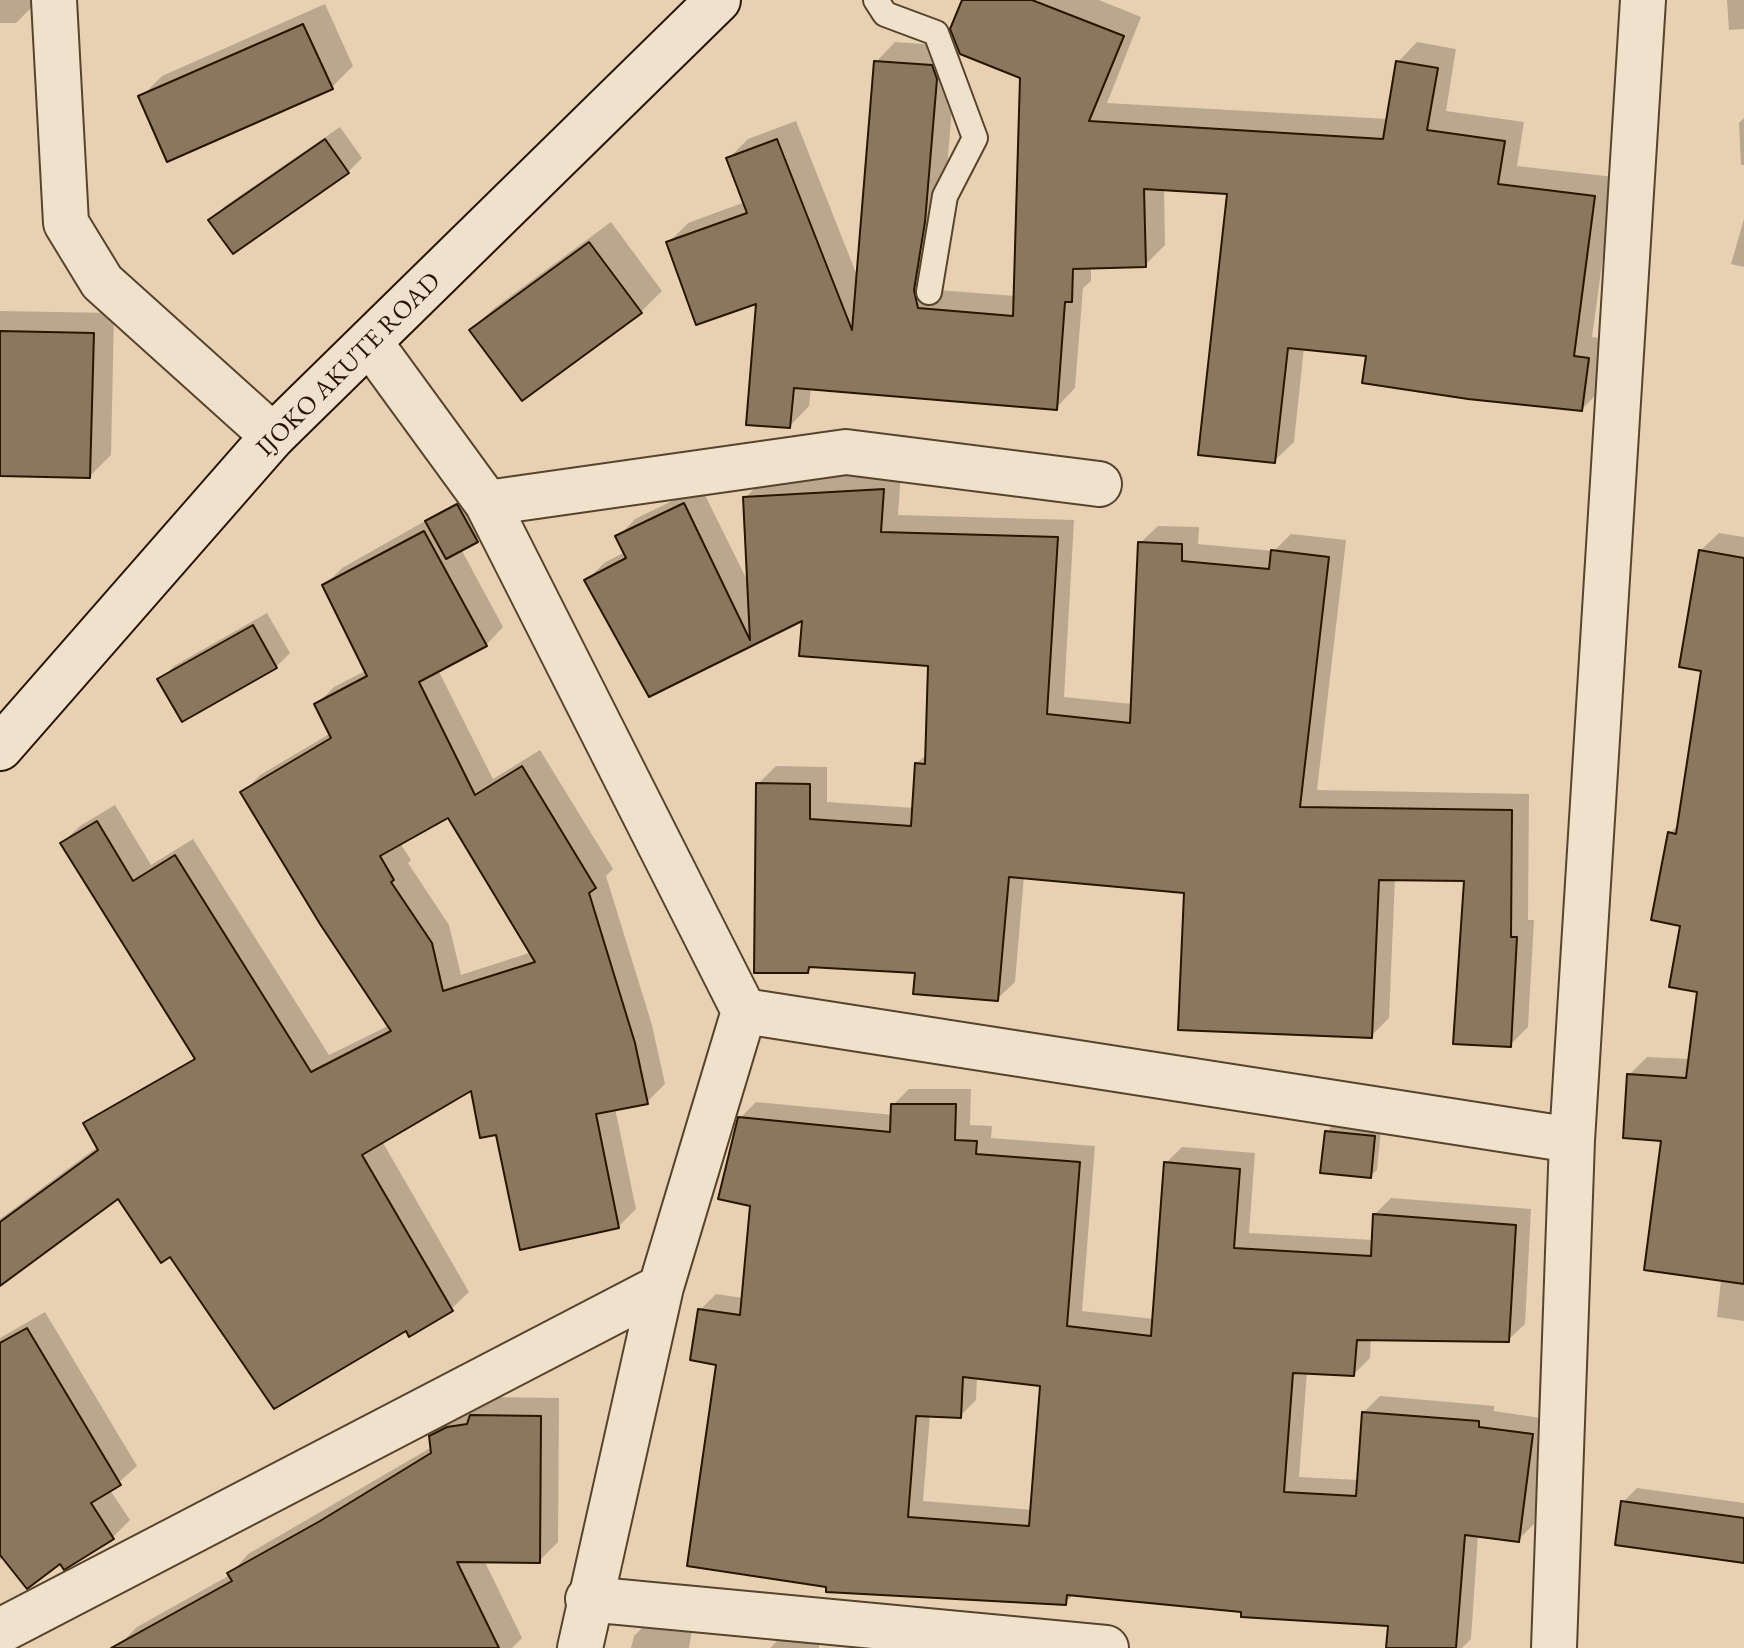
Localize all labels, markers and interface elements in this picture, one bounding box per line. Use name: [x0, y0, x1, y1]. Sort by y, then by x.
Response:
street label: IJOKO AKUTE ROAD: [250, 266, 448, 464]

